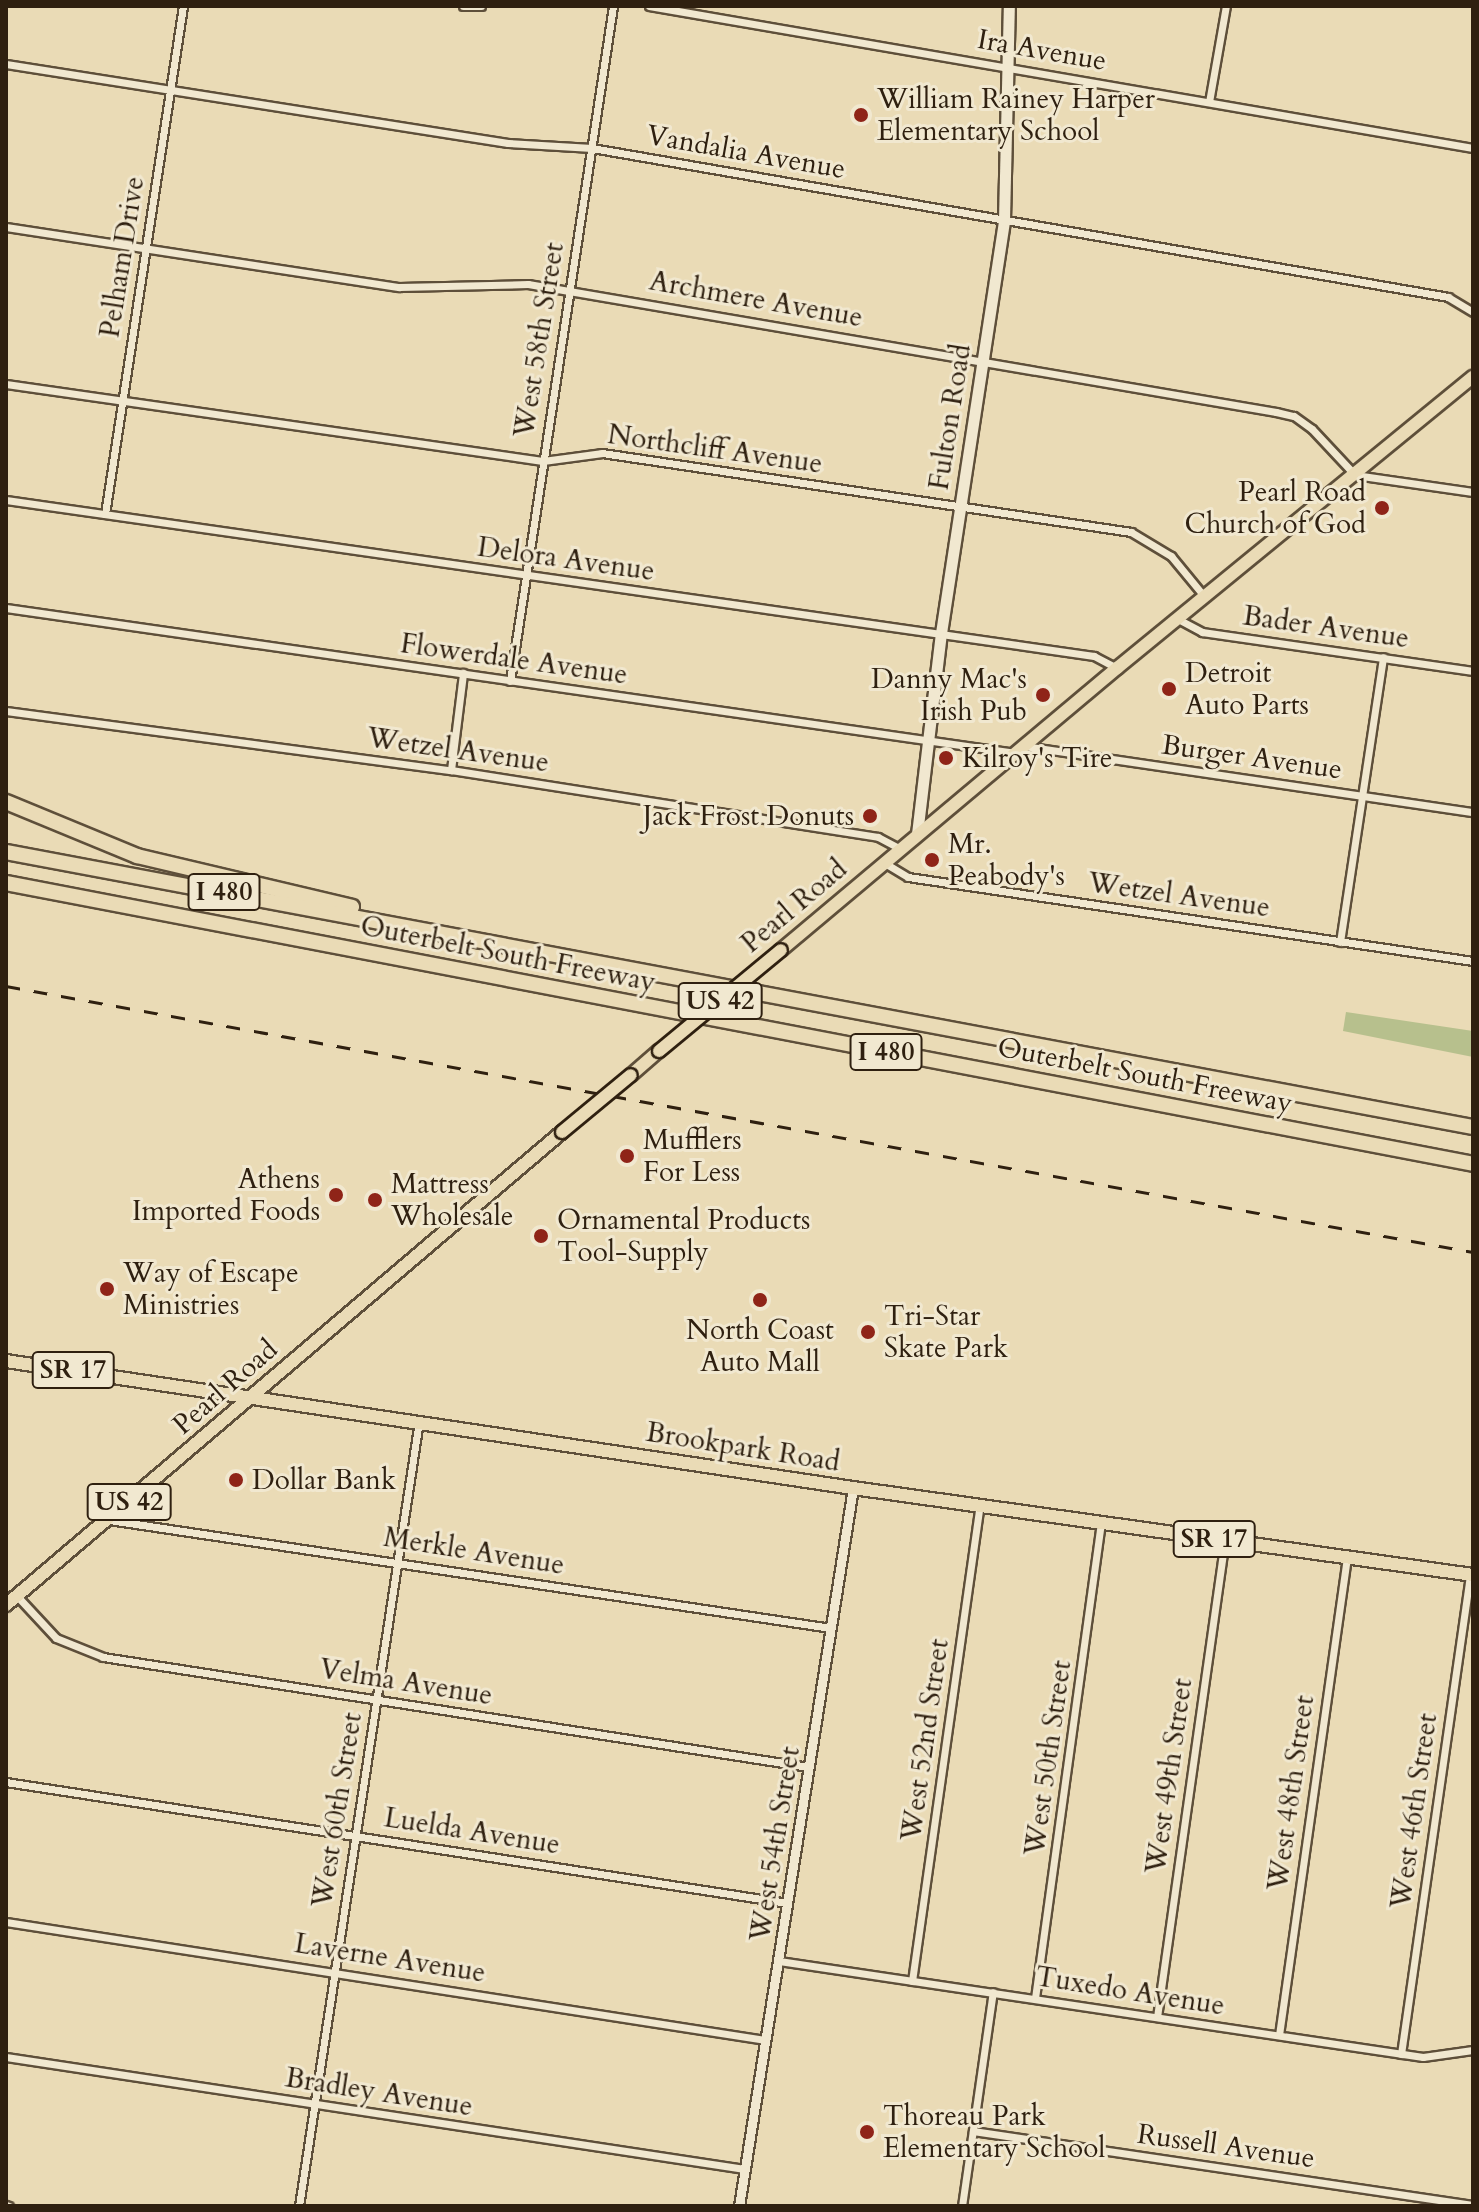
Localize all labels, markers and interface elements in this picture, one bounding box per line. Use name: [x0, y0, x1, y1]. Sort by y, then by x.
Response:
street label: Ira Avenue: [975, 22, 1109, 78]
place label: William Rainey Harper Elementary School: [877, 82, 1155, 148]
marker: William Rainey Harper Elementary School: [852, 106, 870, 124]
street label: Vandalia Avenue: [644, 118, 848, 186]
street label: Pelham Drive: [93, 174, 151, 340]
street label: West 58th Street: [507, 240, 571, 440]
street label: Archmere Avenue: [647, 264, 865, 334]
street label: Fulton Road: [922, 342, 978, 492]
street label: Northcliff Avenue: [606, 417, 824, 481]
place label: Pearl Road Church of God: [1185, 475, 1366, 541]
marker: Pearl Road Church of God: [1373, 499, 1391, 517]
street label: Delora Avenue: [475, 530, 657, 588]
street label: Bader Avenue: [1241, 599, 1411, 655]
street label: Flowerdale Avenue: [398, 626, 630, 692]
place label: Detroit Auto Parts: [1185, 656, 1309, 722]
place label: Danny Mac's Irish Pub: [871, 662, 1027, 728]
marker: Detroit Auto Parts: [1160, 680, 1178, 698]
marker: Danny Mac's Irish Pub: [1034, 686, 1052, 704]
street label: Wetzel Avenue: [365, 721, 551, 779]
street label: Burger Avenue: [1160, 728, 1344, 786]
place label: Kilroy's Tire: [962, 741, 1113, 775]
marker: Kilroy's Tire: [937, 749, 955, 767]
place label: Jack Frost Donuts: [643, 799, 854, 833]
marker: Jack Frost Donuts: [861, 807, 879, 825]
place label: Mr. Peabody's: [948, 827, 1065, 893]
marker: Mr. Peabody's: [923, 851, 941, 869]
street label: Pearl Road: [734, 852, 854, 960]
street label: Wetzel Avenue: [1086, 866, 1272, 924]
road number: I 480: [186, 870, 262, 914]
street label: Outerbelt South Freeway: [358, 909, 658, 999]
road number: US 42: [676, 979, 764, 1023]
road number: I 480: [848, 1030, 924, 1074]
street label: Outerbelt South Freeway: [995, 1030, 1295, 1120]
place label: Mufflers For Less: [643, 1123, 742, 1189]
marker: Mufflers For Less: [618, 1147, 636, 1165]
place label: Athens Imported Foods: [132, 1162, 320, 1228]
place label: Mattress Wholesale: [391, 1167, 514, 1233]
marker: Athens Imported Foods: [327, 1186, 345, 1204]
marker: Mattress Wholesale: [366, 1191, 384, 1209]
place label: Ornamental Products Tool-Supply: [557, 1203, 810, 1269]
marker: Ornamental Products Tool-Supply: [532, 1227, 550, 1245]
place label: Way of Escape Ministries: [123, 1256, 299, 1322]
marker: Way of Escape Ministries: [98, 1280, 116, 1298]
marker: North Coast Auto Mall: [751, 1291, 769, 1309]
place label: Tri-Star Skate Park: [884, 1299, 1008, 1365]
place label: North Coast Auto Mall: [686, 1313, 834, 1379]
marker: Tri-Star Skate Park: [859, 1323, 877, 1341]
street label: Pearl Road: [166, 1332, 284, 1442]
road number: SR 17: [31, 1348, 115, 1392]
street label: Brookpark Road: [644, 1415, 842, 1479]
place label: Dollar Bank: [252, 1463, 396, 1497]
marker: Dollar Bank: [227, 1471, 245, 1489]
road number: US 42: [85, 1480, 173, 1524]
road number: SR 17: [1172, 1517, 1256, 1561]
street label: Merkle Avenue: [381, 1520, 567, 1582]
street label: West 52nd Street: [894, 1637, 956, 1843]
street label: Velma Avenue: [317, 1652, 495, 1712]
street label: West 50th Street: [1018, 1658, 1078, 1858]
street label: West 49th Street: [1139, 1676, 1199, 1876]
street label: West 48th Street: [1261, 1693, 1321, 1893]
street label: West 60th Street: [305, 1710, 369, 1910]
street label: West 46th Street: [1384, 1711, 1444, 1911]
street label: West 54th Street: [743, 1744, 807, 1944]
street label: Luelda Avenue: [382, 1801, 562, 1861]
street label: Laverne Avenue: [292, 1926, 488, 1990]
street label: Tuxedo Avenue: [1033, 1959, 1227, 2023]
street label: Bradley Avenue: [283, 2061, 475, 2123]
place label: Thoreau Park Elementary School: [883, 2099, 1105, 2165]
street label: Russell Avenue: [1135, 2117, 1317, 2175]
marker: Thoreau Park Elementary School: [858, 2123, 876, 2141]

